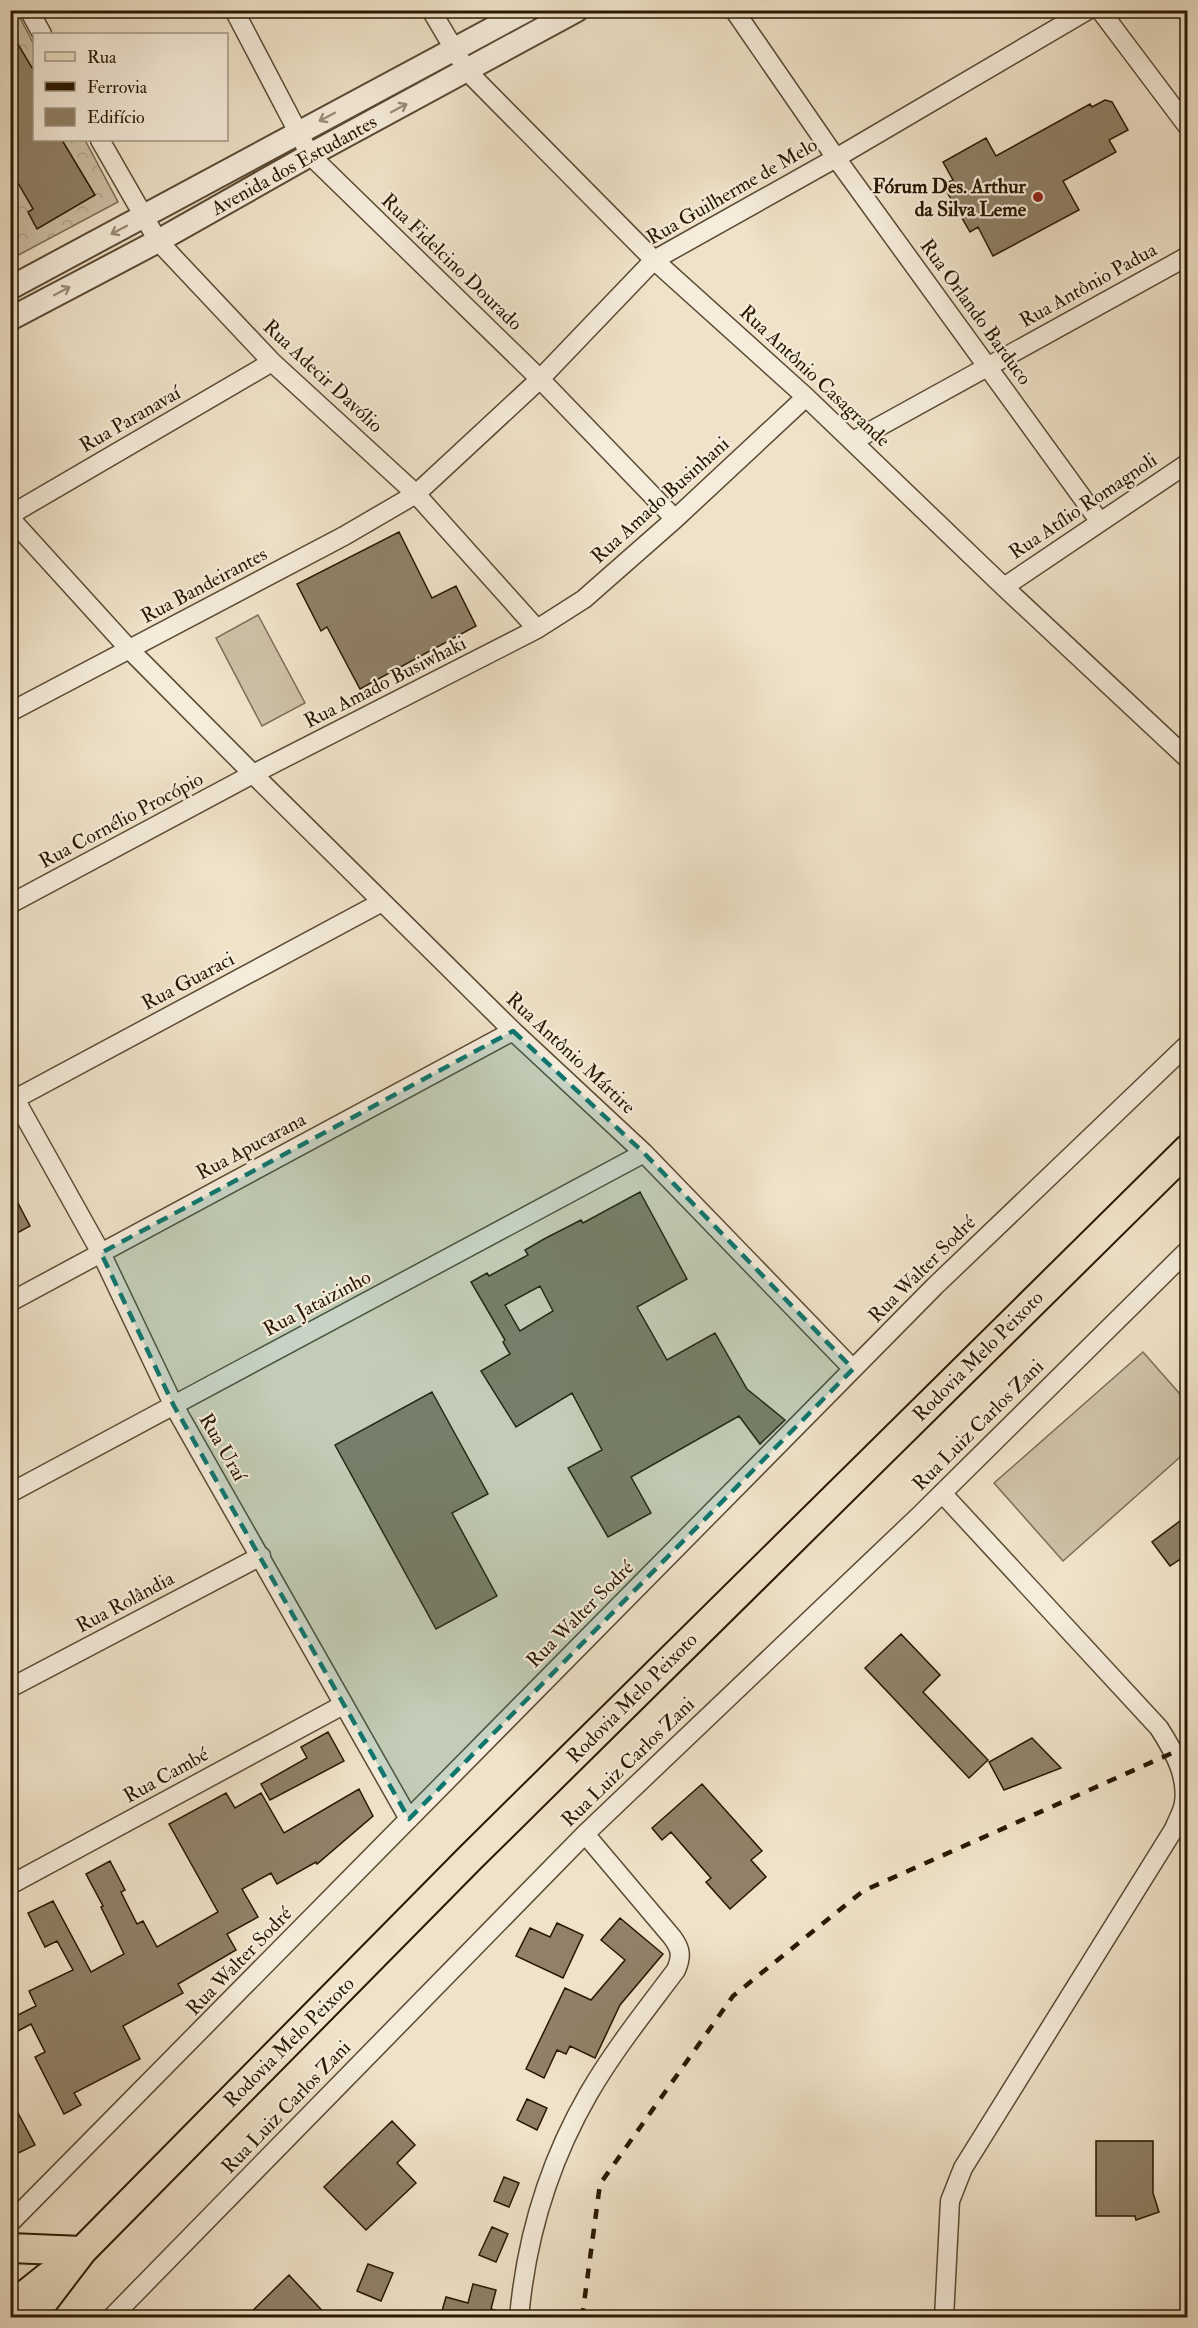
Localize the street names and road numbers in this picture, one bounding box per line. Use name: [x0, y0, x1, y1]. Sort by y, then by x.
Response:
street label: Avenida dos Estudantes: [206, 109, 381, 221]
street label: Rua Guilherme de Melo: [642, 132, 822, 250]
street label: Rua Fidelcino Dourado: [376, 188, 528, 336]
street label: Rua Orlando Barduco: [915, 234, 1037, 390]
street label: Rua Antônio Padua: [1015, 237, 1162, 333]
street label: Rua Antônio Casagrande: [734, 300, 896, 452]
street label: Rua Adecir Davólio: [258, 314, 388, 438]
street label: Rua Paranavaí: [75, 379, 186, 458]
street label: Rua Amado Businhani: [586, 431, 734, 569]
street label: Rua Atílio Romagnoli: [1004, 447, 1162, 565]
street label: Rua Bandeirantes: [137, 541, 272, 629]
street label: Rua Amado Busiwhaki: [300, 630, 470, 734]
street label: Rua Cornélio Procópio: [35, 766, 208, 875]
street label: Rua Guaraci: [137, 946, 239, 1016]
street label: Rua Antônio Mártire: [501, 987, 641, 1119]
street label: Rua Apucarana: [192, 1106, 311, 1186]
street label: Rua Walter Sodré: [863, 1210, 981, 1328]
street label: Rua Jataizinho: [259, 1264, 375, 1342]
street label: Rodovia Melo Peixoto: [907, 1285, 1049, 1427]
street label: Rua Luiz Carlos Zani: [907, 1354, 1049, 1496]
street label: Rua Uraí: [194, 1409, 253, 1487]
street label: Rua Walter Sodré: [521, 1555, 639, 1673]
street label: Rua Rolândia: [72, 1565, 179, 1638]
street label: Rodovia Melo Peixoto: [561, 1627, 703, 1769]
street label: Rua Luiz Carlos Zani: [556, 1692, 700, 1832]
street label: Rua Cambé: [119, 1741, 213, 1809]
street label: Rua Walter Sodré: [181, 1901, 298, 2021]
street label: Rodovia Melo Peixoto: [218, 1971, 360, 2113]
street label: Rua Luiz Carlos Zani: [216, 2035, 356, 2179]

